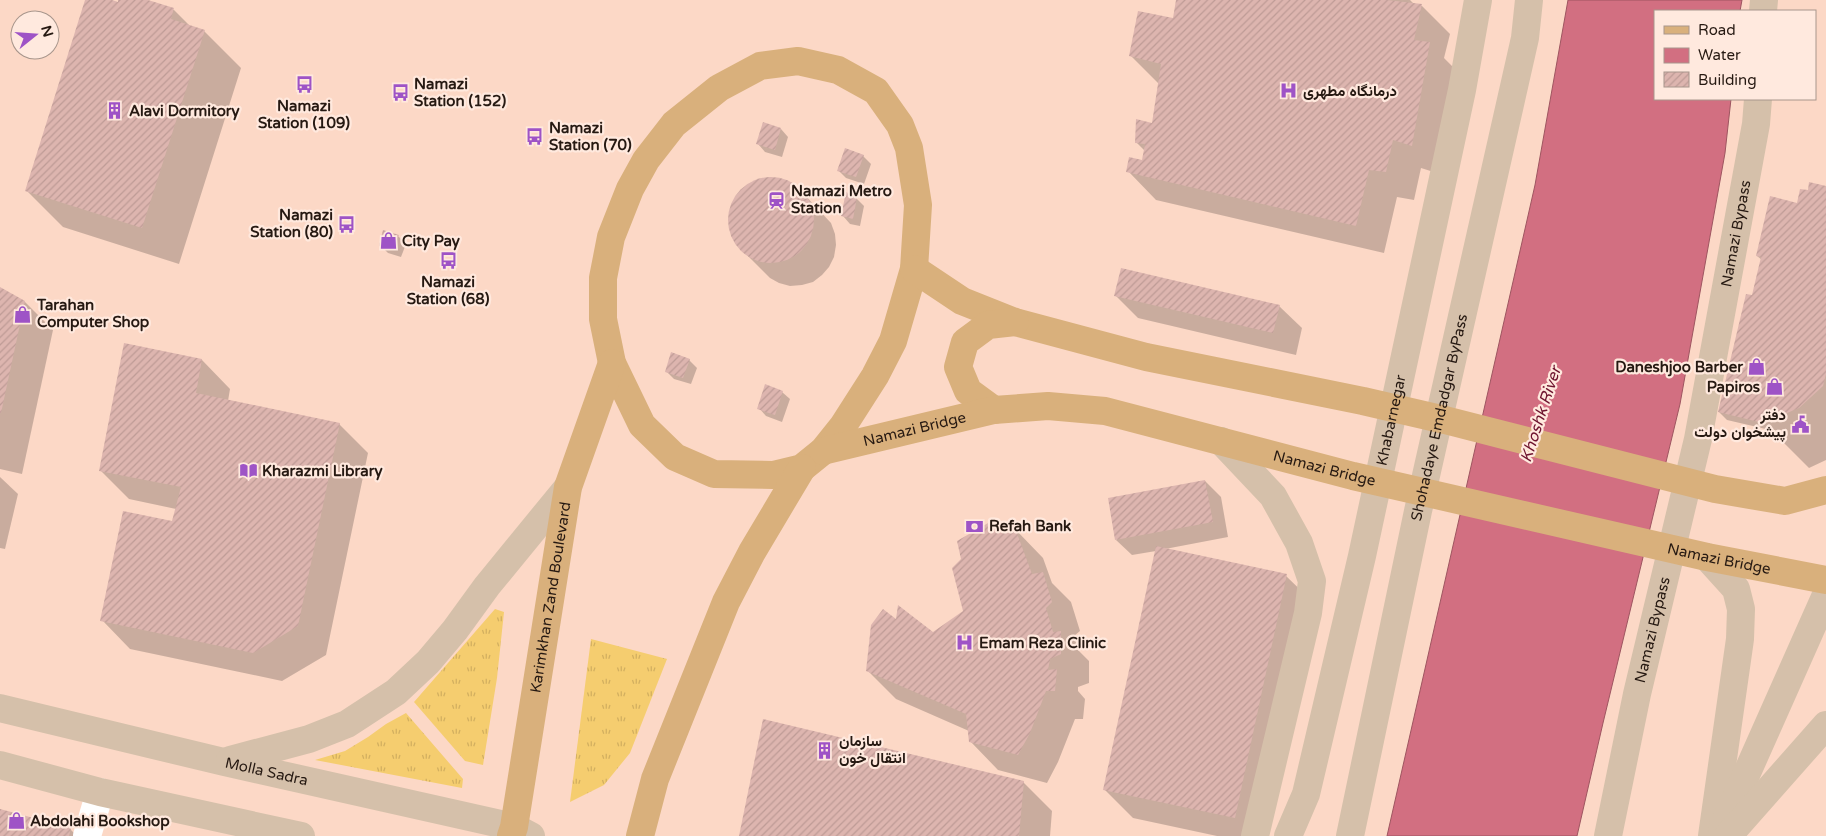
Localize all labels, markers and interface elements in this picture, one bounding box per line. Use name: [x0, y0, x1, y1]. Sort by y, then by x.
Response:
north arrow: [10, 10, 60, 60]
legend: [1654, 10, 1816, 100]
text: Road: [1698, 21, 1736, 39]
text: N: [37, 23, 57, 39]
text: Water: [1698, 46, 1741, 64]
text: Building: [1698, 71, 1757, 89]
bus stop icon: Namazi Station (109): [294, 75, 314, 95]
place label: Namazi Station (152): [414, 75, 506, 110]
hospital icon: درمانگاه مطهری: [1279, 81, 1299, 101]
place label: درمانگاه مطهری: [1303, 82, 1397, 100]
bus stop icon: Namazi Station (152): [390, 83, 410, 103]
place label: Namazi Station (109): [258, 97, 350, 132]
building icon: Alavi Dormitory: [105, 101, 125, 121]
place label: Alavi Dormitory: [129, 102, 240, 121]
place label: Namazi Station (70): [549, 119, 632, 154]
bus stop icon: Namazi Station (70): [525, 127, 545, 147]
street label: Namazi Bypass: [1717, 179, 1754, 289]
place label: Namazi Metro Station: [791, 182, 892, 217]
station icon: Namazi Metro Station: [767, 190, 787, 210]
place label: Namazi Station (80): [250, 206, 333, 241]
bus stop icon: Namazi Station (80): [337, 214, 357, 234]
shop icon: City Pay: [378, 231, 398, 251]
place label: City Pay: [402, 232, 460, 251]
bus stop icon: Namazi Station (68): [438, 251, 458, 271]
place label: Namazi Station (68): [407, 273, 490, 308]
place label: Tarahan Computer Shop: [36, 296, 150, 332]
shop icon: Tarahan Computer Shop: [13, 304, 33, 324]
street label: Shohadaye Emdadgar ByPass: [1407, 312, 1471, 523]
shop icon: Daneshjoo Barber: [1747, 357, 1767, 377]
place label: Daneshjoo Barber: [1615, 358, 1743, 377]
water label: Khoshk River: [1516, 362, 1566, 465]
street label: Khabarnegar: [1373, 373, 1410, 467]
shop icon: Papiros: [1764, 377, 1784, 397]
place label: Papiros: [1707, 378, 1760, 397]
place label: دفتر پیشخوان دولت: [1694, 406, 1786, 442]
street label: Namazi Bridge: [861, 408, 968, 450]
public building icon: دفتر پیشخوان دولت: [1790, 414, 1810, 434]
street label: Namazi Bridge: [1271, 446, 1377, 490]
library icon: Kharazmi Library: [238, 461, 258, 481]
place label: Kharazmi Library: [262, 462, 382, 481]
street label: Karimkhan Zand Boulevard: [526, 501, 575, 694]
bank icon: Refah Bank: [965, 516, 985, 536]
place label: Refah Bank: [989, 517, 1071, 535]
street label: Namazi Bridge: [1666, 539, 1772, 578]
street label: Namazi Bypass: [1631, 575, 1674, 685]
hospital icon: Emam Reza Clinic: [955, 633, 975, 653]
place label: Emam Reza Clinic: [979, 634, 1106, 652]
place label: سازمان انتقال خون: [839, 732, 906, 767]
building icon: سازمان انتقال خون: [815, 740, 835, 760]
street label: Molla Sadra: [223, 753, 310, 790]
shop icon: Abdolahi Bookshop: [6, 811, 26, 831]
place label: Abdolahi Bookshop: [30, 812, 170, 831]

